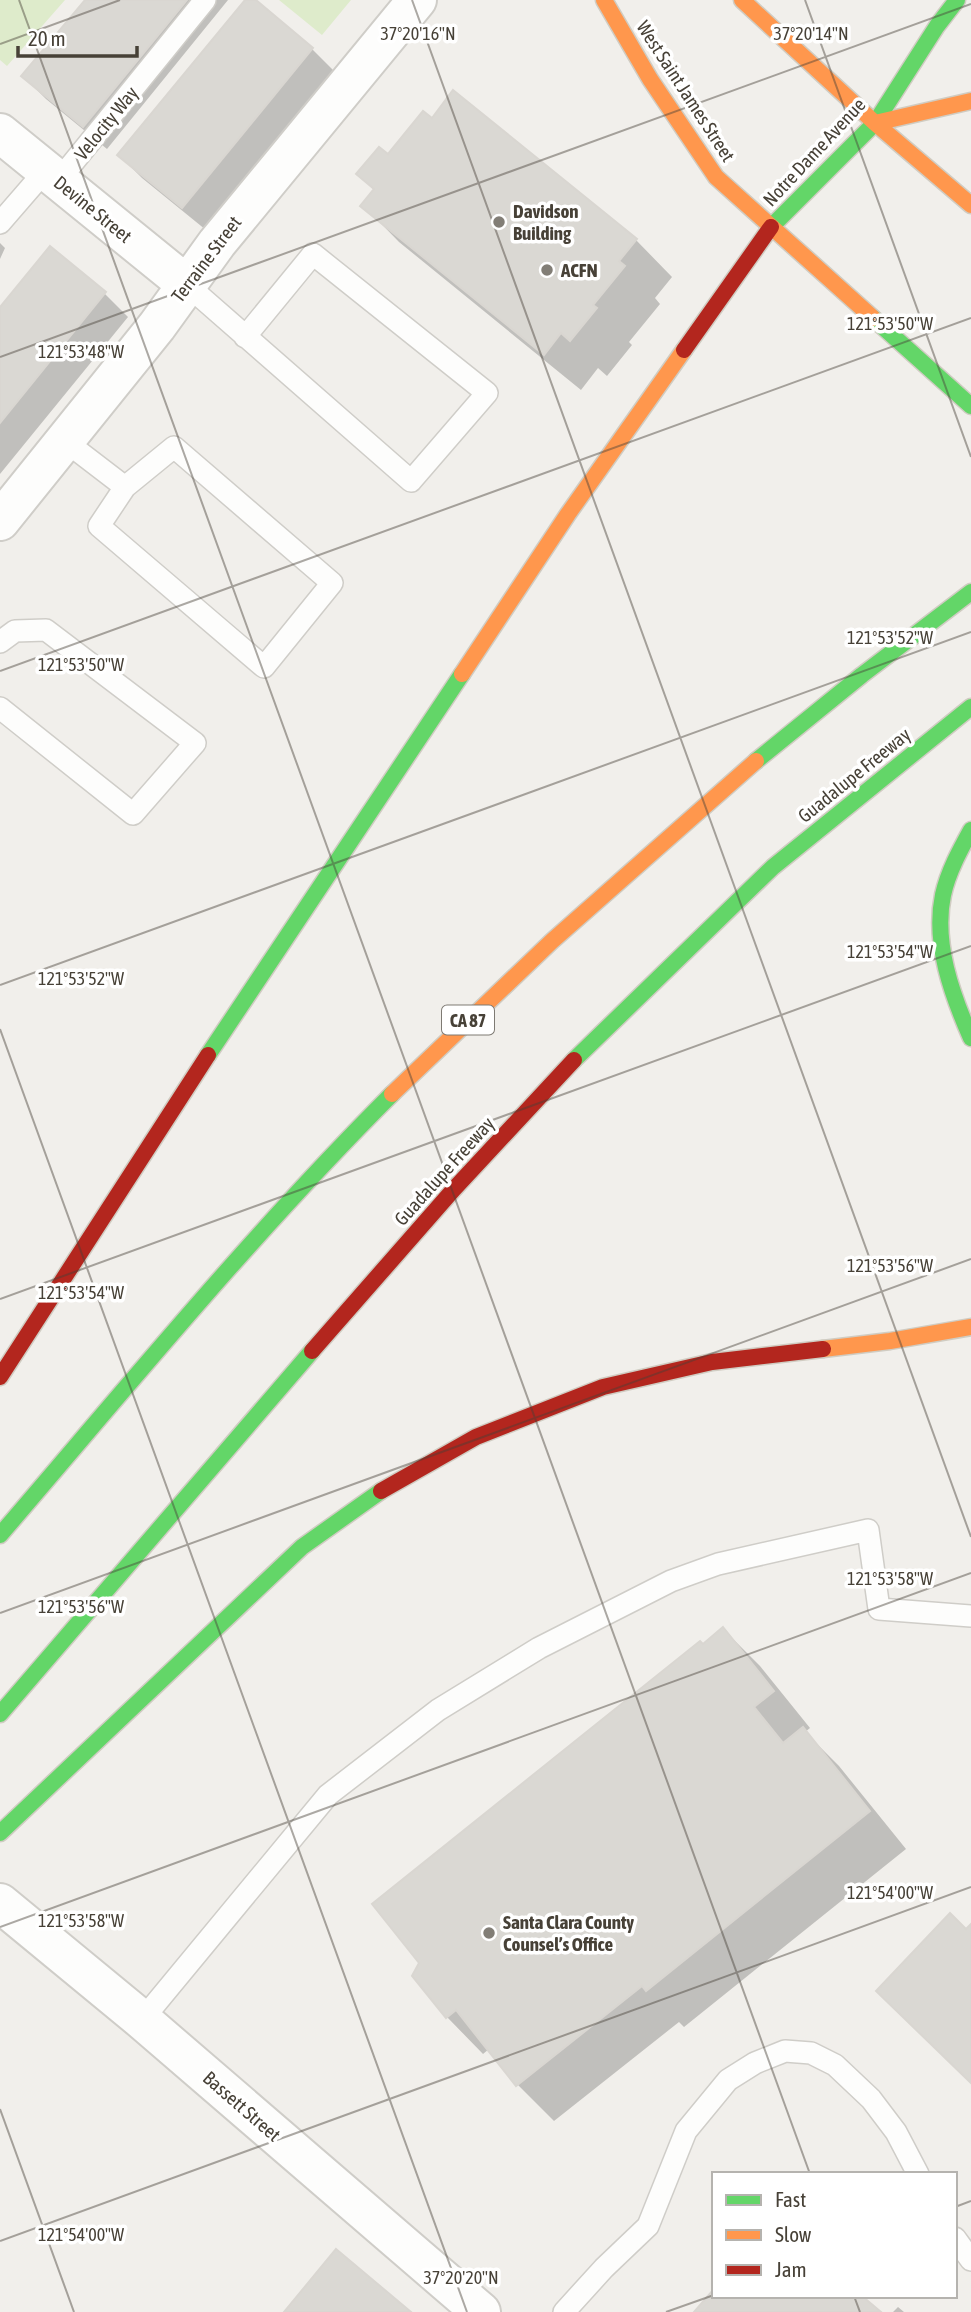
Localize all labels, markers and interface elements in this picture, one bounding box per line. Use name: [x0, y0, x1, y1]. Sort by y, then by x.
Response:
scale bar: [18, 14, 136, 58]
street label: West Saint James Street: [632, 17, 740, 165]
text: 37°20'16"N: [380, 23, 456, 44]
text: 37°20'14"N: [773, 23, 849, 44]
text: 20 m: [28, 26, 66, 50]
street label: Velocity Way: [70, 82, 142, 164]
street label: Notre Dame Avenue: [758, 94, 870, 210]
street label: Devine Street: [50, 171, 136, 247]
place label: Davidson Building: [513, 200, 579, 244]
street label: Terraine Street: [167, 212, 245, 306]
marker: Davidson Building: [491, 214, 507, 230]
place label: ACFN: [560, 259, 598, 281]
marker: ACFN: [539, 262, 555, 278]
text: 121°53'50"W: [847, 313, 933, 334]
text: 121°53'48"W: [38, 341, 124, 362]
text: 121°53'52"W: [847, 627, 933, 648]
text: 121°53'50"W: [38, 654, 124, 675]
street label: Guadalupe Freeway: [793, 723, 915, 827]
text: 121°53'54"W: [847, 941, 933, 962]
text: 121°53'52"W: [38, 968, 124, 989]
road number: CA 87: [442, 1006, 494, 1035]
street label: Guadalupe Freeway: [390, 1112, 498, 1230]
text: 121°53'56"W: [847, 1255, 933, 1276]
text: 121°53'54"W: [38, 1282, 124, 1303]
text: 121°53'58"W: [847, 1568, 933, 1589]
text: 121°53'56"W: [38, 1596, 124, 1617]
text: 121°54'00"W: [847, 1882, 933, 1903]
text: 121°53'58"W: [38, 1910, 124, 1931]
place label: Santa Clara County Counsel’s Office: [503, 1911, 634, 1955]
marker: Santa Clara County Counsel’s Office: [481, 1925, 497, 1941]
street label: Bassett Street: [199, 2066, 285, 2146]
legend: [712, 2172, 957, 2298]
text: Fast: [775, 2187, 806, 2211]
text: Slow: [775, 2222, 812, 2246]
text: 121°54'00"W: [38, 2224, 124, 2245]
text: Jam: [775, 2257, 807, 2281]
text: 37°20'20"N: [423, 2267, 499, 2288]

